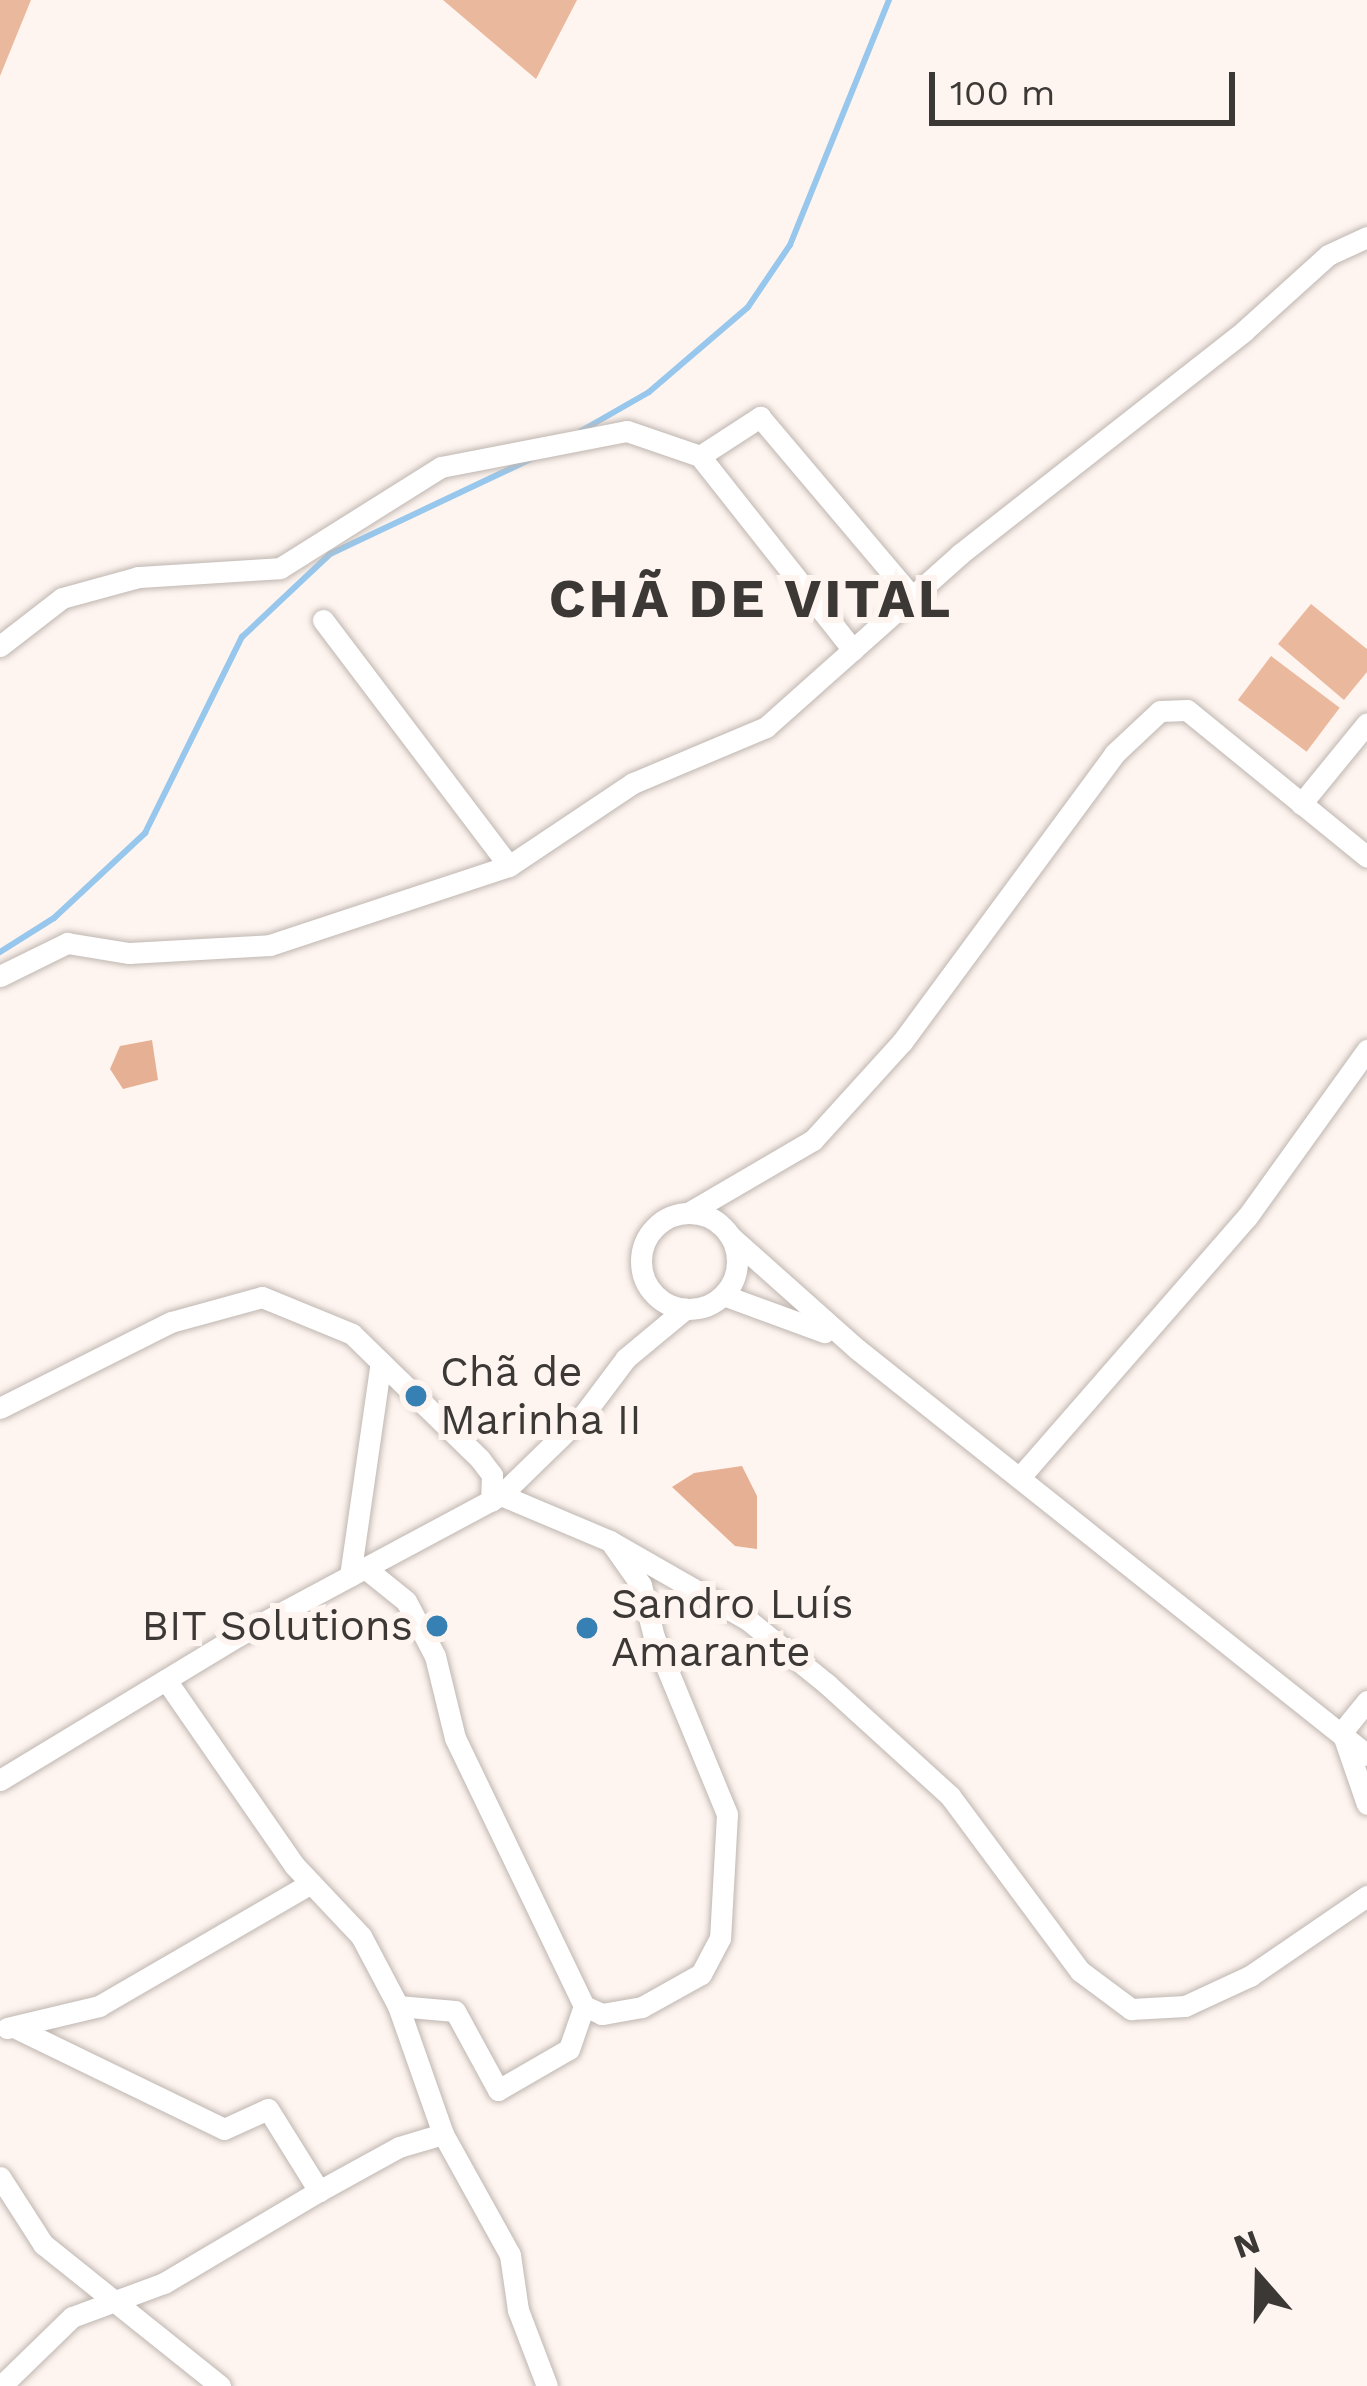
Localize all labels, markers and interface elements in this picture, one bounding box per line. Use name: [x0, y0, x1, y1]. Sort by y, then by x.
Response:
scale bar: [935, 48, 1241, 122]
text: 100 m: [950, 72, 1055, 114]
district label: CHÃ DE VITAL: [547, 567, 955, 631]
place label: Chã de Marinha II: [440, 1347, 643, 1446]
marker: Chã de Marinha II: [403, 1383, 429, 1409]
place label: Sandro Luís Amarante: [611, 1579, 853, 1678]
place label: BIT Solutions: [140, 1601, 413, 1651]
marker: BIT Solutions: [424, 1613, 450, 1639]
marker: Sandro Luís Amarante: [574, 1615, 600, 1641]
north arrow: [1199, 2218, 1319, 2338]
text: N: [1228, 2221, 1265, 2266]

